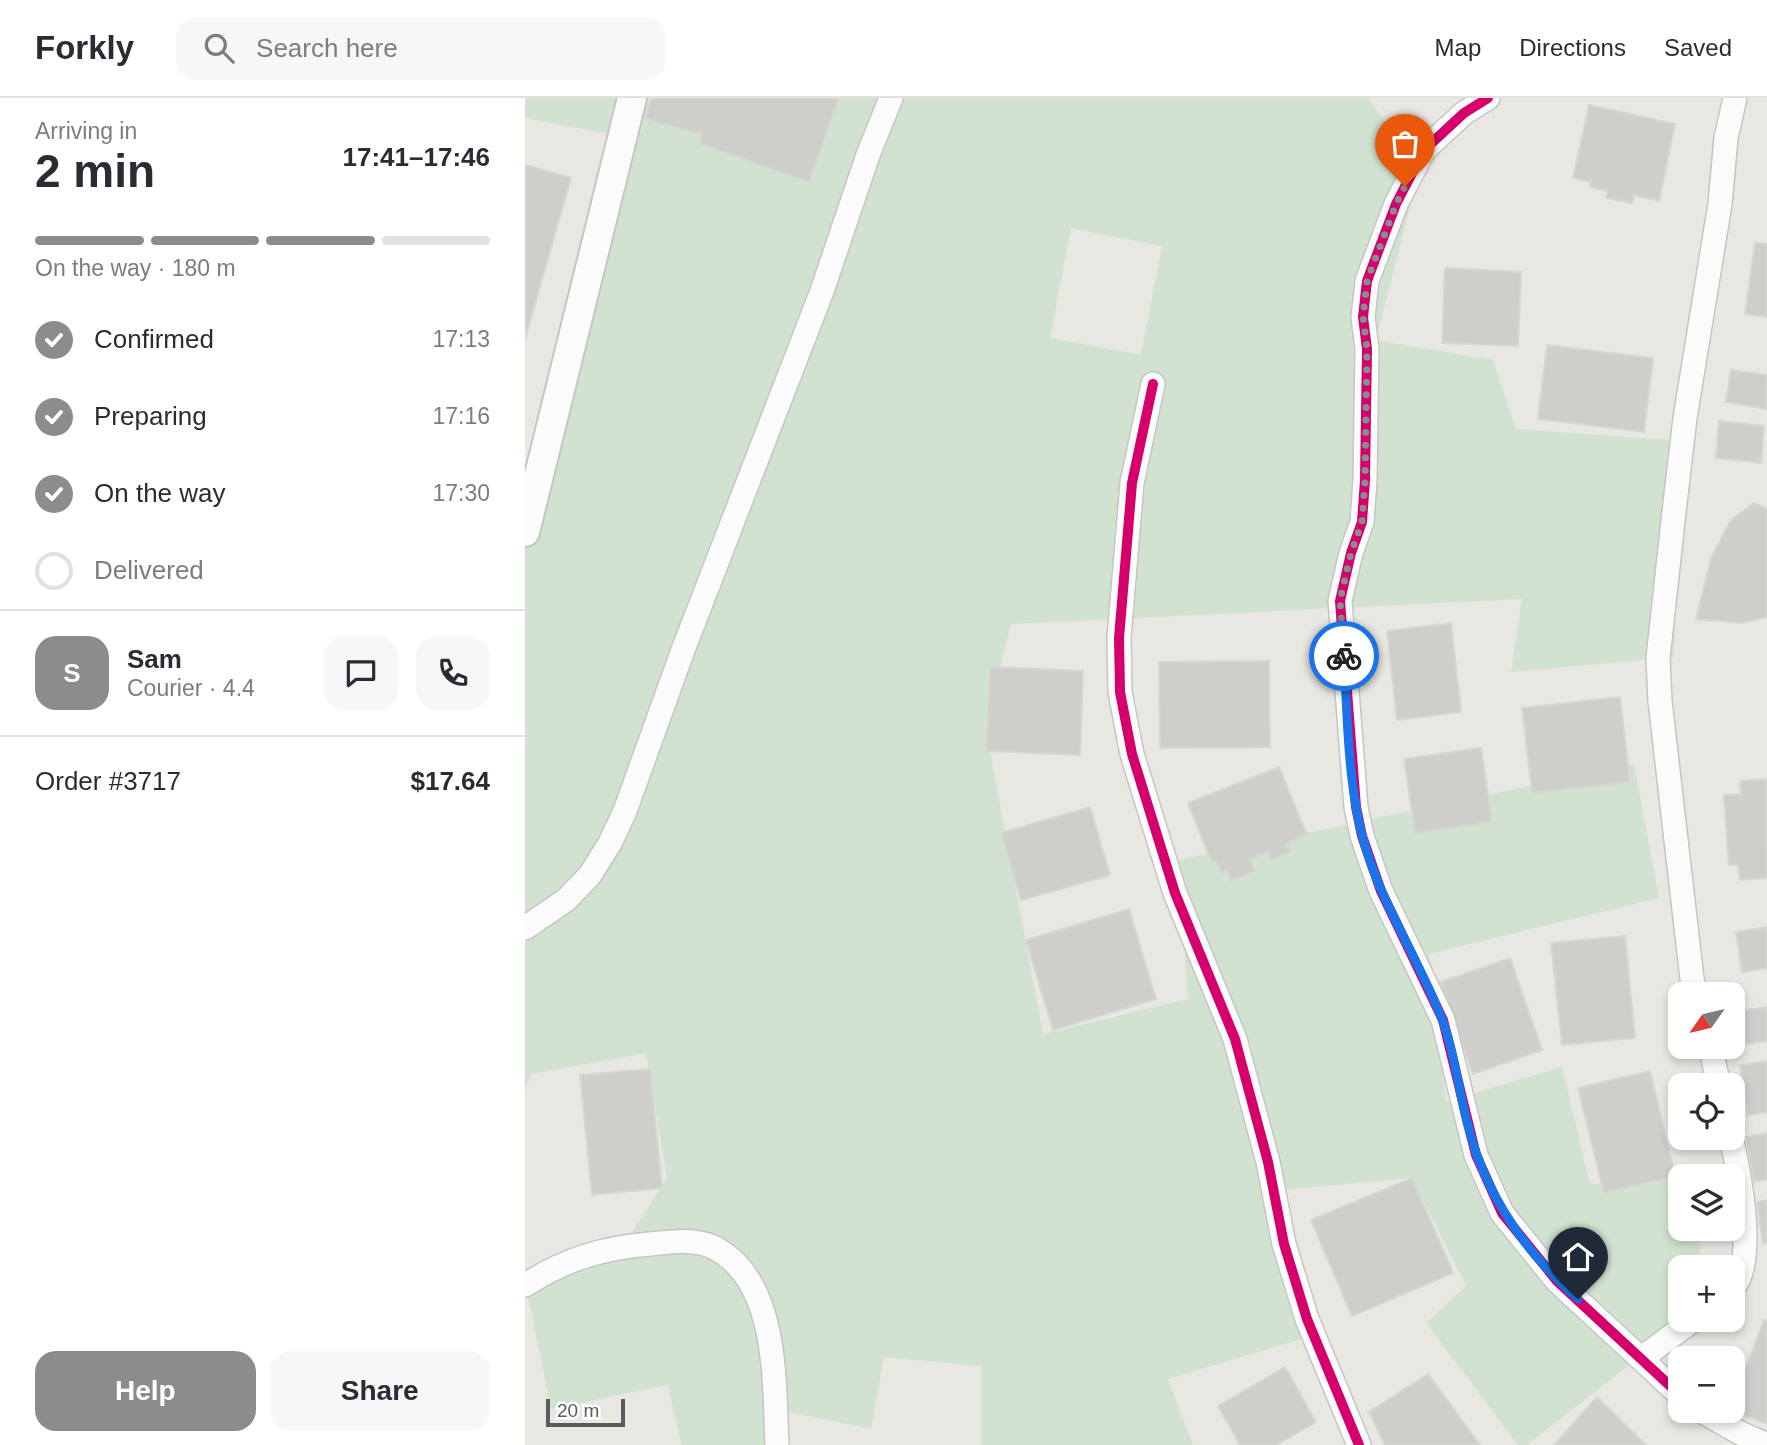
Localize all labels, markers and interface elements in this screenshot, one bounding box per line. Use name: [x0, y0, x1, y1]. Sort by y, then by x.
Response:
search box: [176, 17, 666, 80]
text: Forkly: [35, 29, 134, 66]
icon: search: [200, 29, 238, 67]
text: Search here: [256, 33, 398, 63]
text: Map: [1435, 34, 1481, 61]
text: Directions: [1519, 34, 1626, 61]
text: Saved: [1664, 34, 1732, 61]
pin: [1375, 114, 1435, 186]
text: Arriving in: [35, 118, 137, 144]
icon: bag: [1386, 125, 1424, 163]
text: 17:41–17:46: [343, 142, 490, 172]
text: 2 min: [35, 145, 155, 197]
text: On the way · 180 m: [35, 255, 236, 281]
icon: check: [35, 321, 73, 359]
text: Confirmed: [94, 324, 214, 354]
text: 17:13: [432, 326, 490, 352]
icon: check: [35, 398, 73, 436]
text: Preparing: [94, 401, 207, 431]
text: 17:16: [432, 403, 490, 429]
icon: check: [35, 475, 73, 513]
text: On the way: [94, 478, 226, 508]
text: 17:30: [432, 480, 490, 506]
text: Delivered: [94, 555, 204, 585]
courier: [1309, 621, 1379, 691]
button: chat: [324, 636, 398, 710]
button: phone: [416, 636, 490, 710]
icon: bike: [1325, 637, 1363, 675]
text: Sam: [127, 644, 182, 674]
text: S: [63, 658, 81, 688]
text: Courier · 4.4: [127, 675, 255, 701]
text: Order #3717: [35, 766, 181, 796]
text: $17.64: [410, 766, 490, 796]
north arrow: [1668, 982, 1745, 1059]
map controls: [1668, 982, 1745, 1423]
button: locate: [1668, 1073, 1745, 1150]
button: layers: [1668, 1164, 1745, 1241]
pin: [1548, 1227, 1608, 1299]
icon: home: [1559, 1238, 1597, 1276]
button: +: [1668, 1255, 1745, 1332]
button: −: [1668, 1346, 1745, 1423]
button: Help: [35, 1351, 256, 1431]
button: Share: [270, 1351, 490, 1431]
scale bar: [546, 1396, 625, 1428]
text: 20 m: [557, 1400, 599, 1421]

